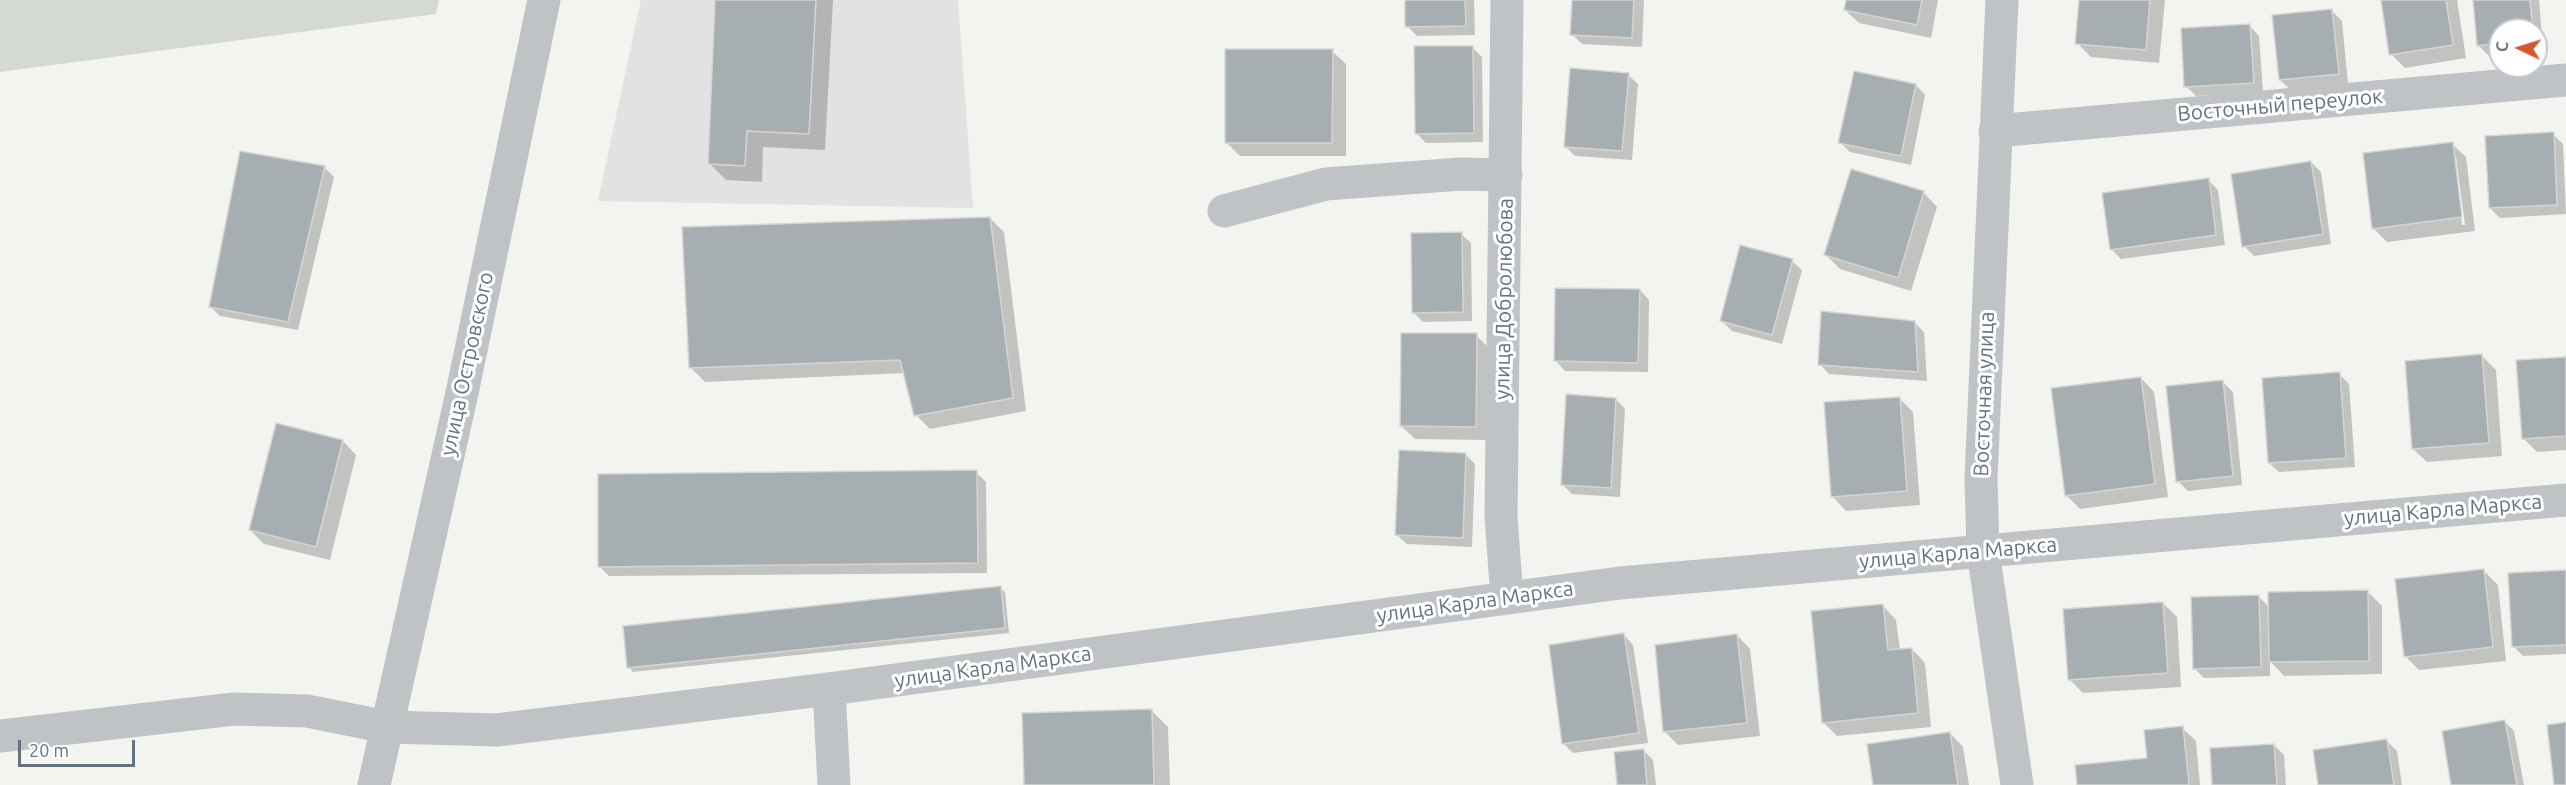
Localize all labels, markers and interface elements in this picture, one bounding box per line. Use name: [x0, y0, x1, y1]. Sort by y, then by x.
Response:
north arrow: [2488, 18, 2548, 78]
text: С: [2493, 41, 2511, 53]
street label: Восточный переулок: [2176, 83, 2384, 127]
street label: улица Добролюбова: [1490, 198, 1518, 400]
street label: улица Островского: [435, 270, 499, 458]
street label: Восточная улица: [1969, 311, 1999, 477]
street label: улица Карла Маркса: [2343, 489, 2543, 531]
street label: улица Карла Маркса: [1858, 532, 2058, 574]
street label: улица Карла Маркса: [1375, 576, 1575, 628]
street label: улица Карла Маркса: [893, 641, 1093, 693]
scale bar: [21, 728, 138, 766]
text: 20 m: [29, 740, 69, 760]

